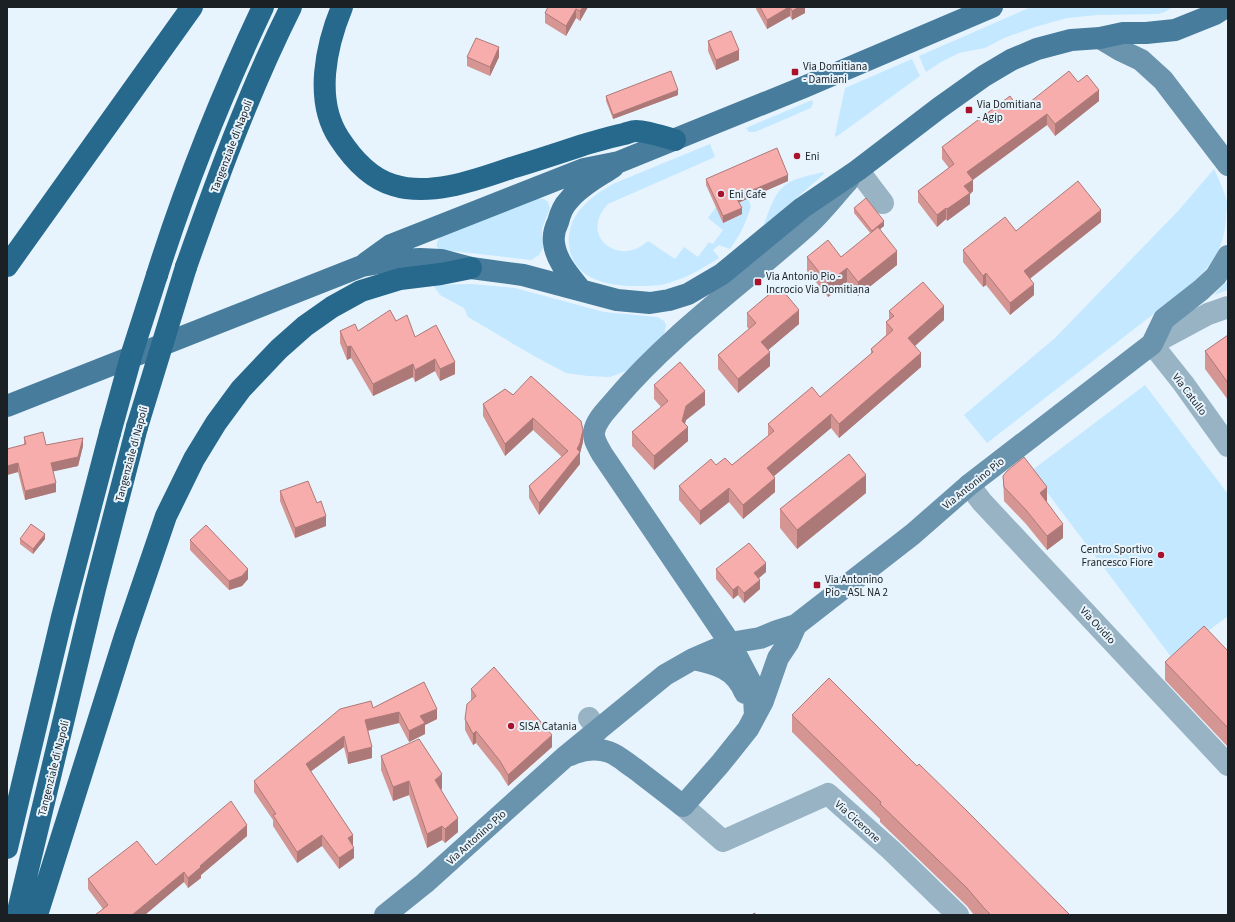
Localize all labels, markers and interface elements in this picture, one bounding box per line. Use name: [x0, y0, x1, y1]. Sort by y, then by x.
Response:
place label: Via Domitiana - Damiani: [803, 59, 867, 87]
marker: Via Domitiana - Damiani: [790, 67, 800, 77]
place label: Via Domitiana - Agip: [977, 97, 1041, 125]
street label: Tangenziale di Napoli: [207, 98, 256, 195]
marker: Via Domitiana - Agip: [964, 105, 974, 115]
place label: Eni: [805, 149, 820, 164]
marker: Eni: [792, 151, 802, 161]
place label: Eni Cafe: [729, 187, 767, 202]
marker: Eni Cafe: [716, 189, 726, 199]
place label: Via Antonio Pio - Incrocio Via Domitiana: [766, 269, 870, 297]
marker: Via Antonio Pio - Incrocio Via Domitiana: [753, 277, 763, 287]
street label: Via Catullo: [1169, 370, 1210, 418]
street label: Tangenziale di Napoli: [112, 405, 151, 503]
street label: Via Antonino Pio: [939, 454, 1007, 513]
place label: Centro Sportivo Francesco Fiore: [1080, 542, 1154, 570]
marker: Centro Sportivo Francesco Fiore: [1156, 550, 1166, 560]
place label: Via Antonino Pio - ASL NA 2: [825, 572, 888, 600]
marker: Via Antonino Pio - ASL NA 2: [812, 580, 822, 590]
street label: Via Ovidio: [1076, 603, 1119, 647]
street label: Tangenziale di Napoli: [34, 719, 73, 818]
place label: SISA Catania: [519, 719, 577, 734]
marker: SISA Catania: [506, 721, 516, 731]
street label: Via Cicerone: [832, 797, 884, 846]
street label: Via Antonino Pio: [443, 807, 509, 868]

